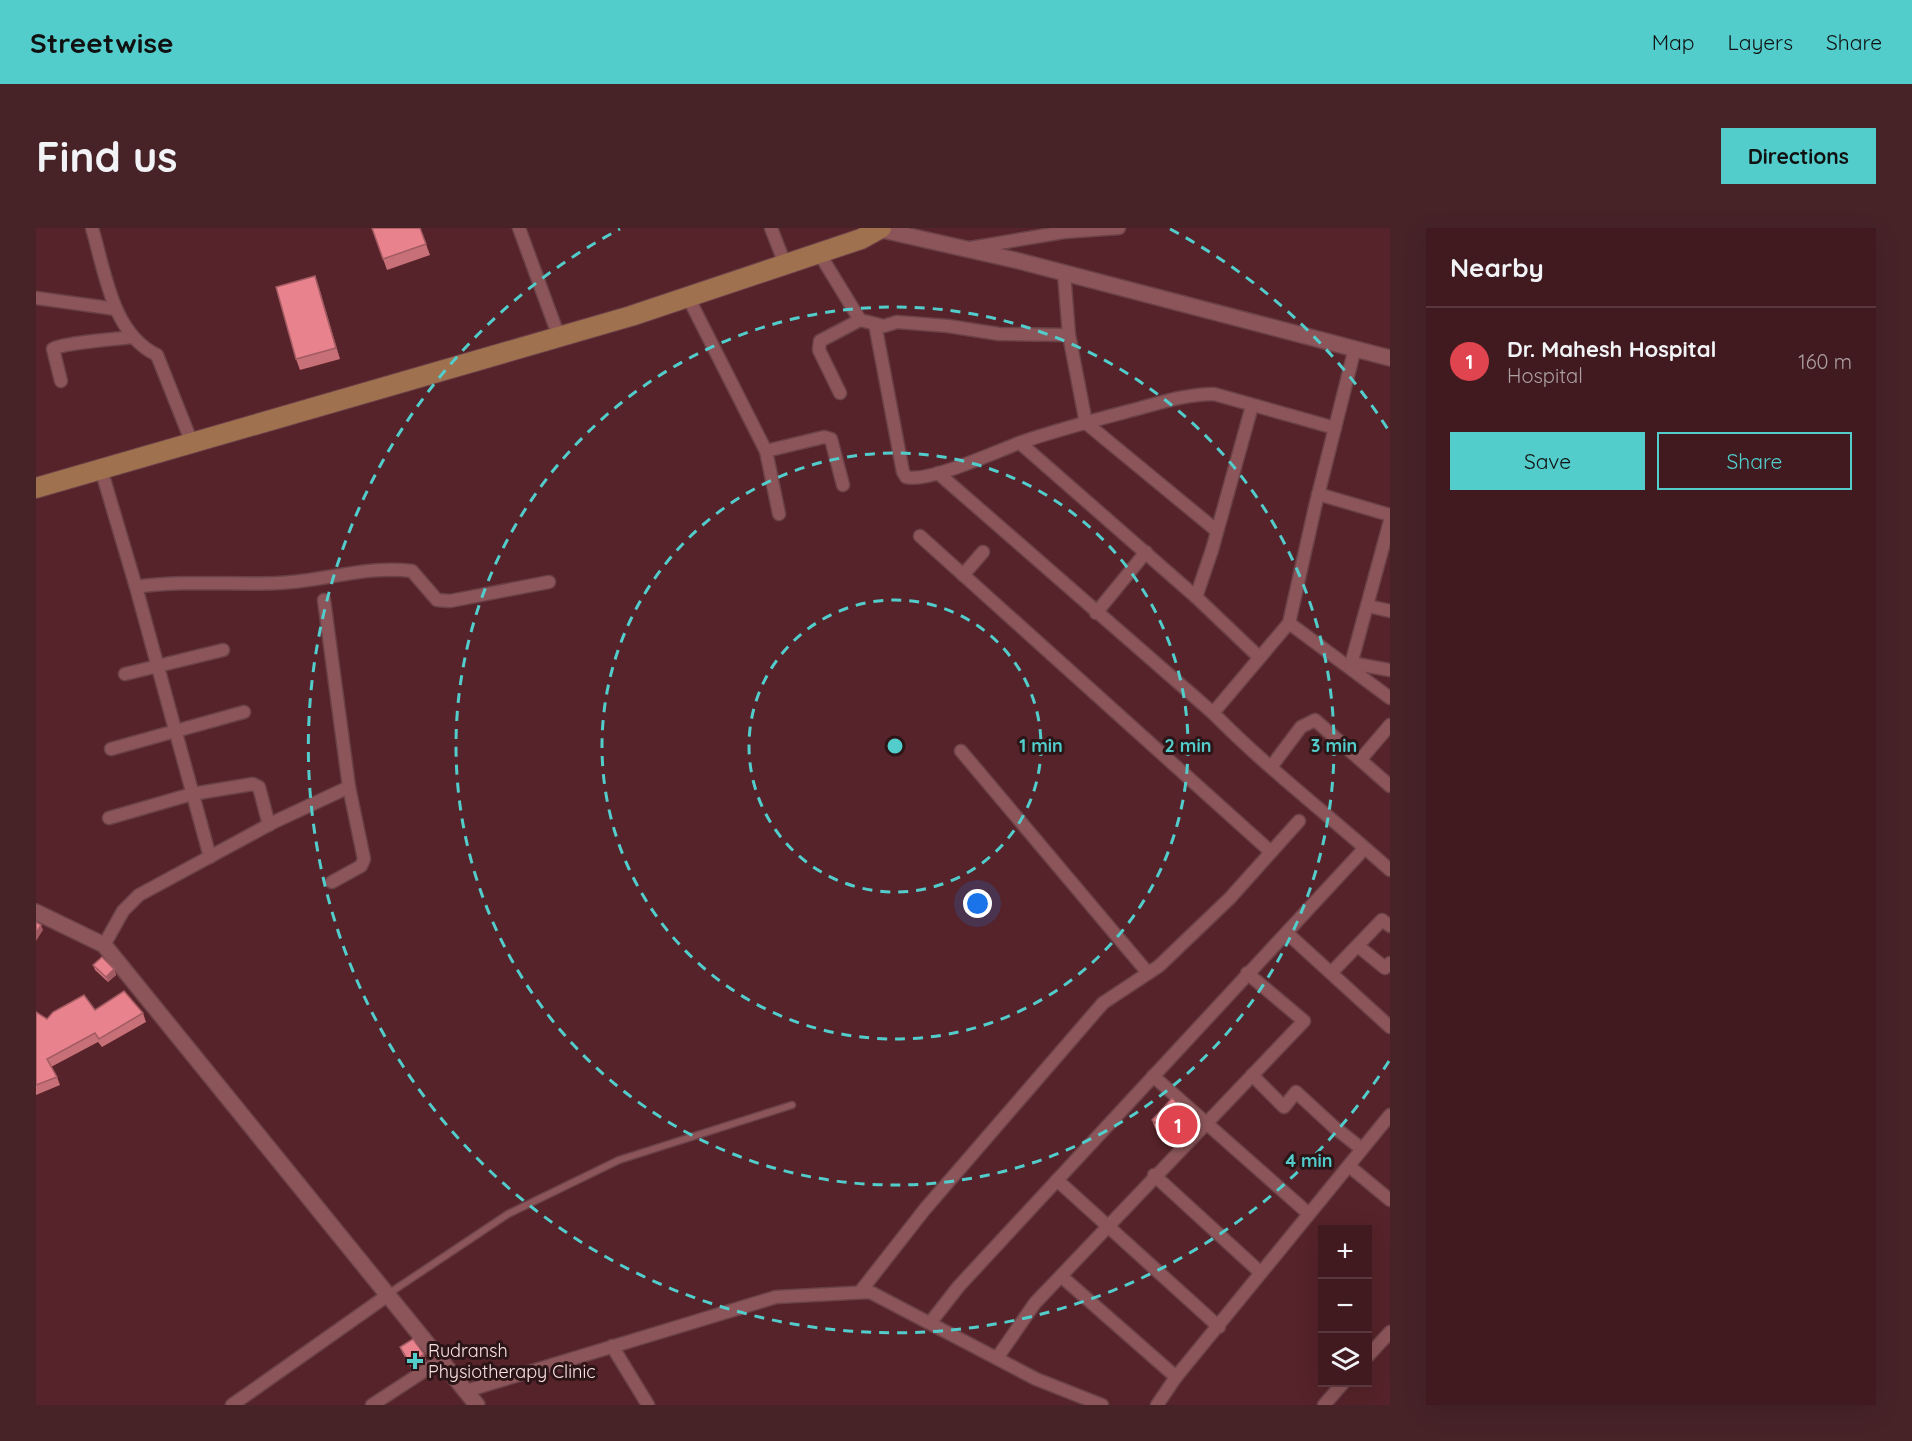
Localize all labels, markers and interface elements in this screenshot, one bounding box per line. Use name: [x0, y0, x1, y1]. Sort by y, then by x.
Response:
text: Streetwise: [30, 25, 173, 60]
text: Map: [1652, 29, 1695, 55]
text: Layers: [1728, 29, 1793, 55]
text: Share: [1826, 29, 1882, 55]
button: Directions: [1721, 128, 1876, 184]
text: Find us: [36, 130, 178, 183]
text: Nearby: [1450, 251, 1544, 284]
text: Dr. Mahesh Hospital: [1507, 335, 1717, 363]
text: 1: [1466, 349, 1473, 374]
text: 160 m: [1798, 349, 1852, 374]
text: Hospital: [1507, 363, 1583, 388]
button: Save: [1450, 432, 1645, 490]
button: Share: [1657, 432, 1852, 490]
text: 1 min: [1019, 734, 1063, 757]
text: 2 min: [1165, 734, 1211, 757]
text: 3 min: [1311, 734, 1357, 757]
centre of rings: [885, 736, 905, 756]
your location: [963, 889, 992, 918]
pin: 1: [1158, 1102, 1198, 1148]
text: 4 min: [1285, 1149, 1333, 1172]
map controls: [1318, 1225, 1372, 1387]
button: +: [1318, 1225, 1372, 1279]
button: −: [1318, 1279, 1372, 1333]
button: layers: [1318, 1333, 1372, 1387]
place label: Rudransh Physiotherapy Clinic: [428, 1339, 596, 1383]
marker: Rudransh Physiotherapy Clinic: [406, 1352, 424, 1370]

